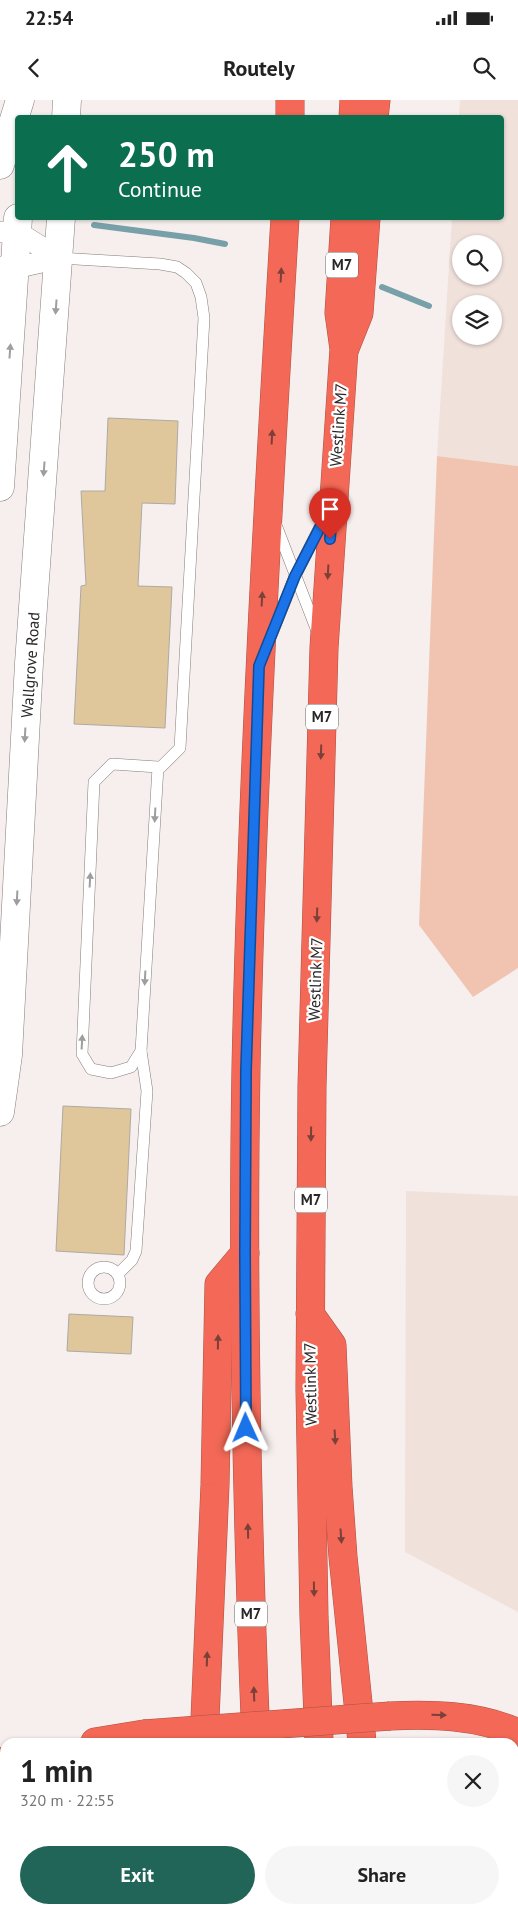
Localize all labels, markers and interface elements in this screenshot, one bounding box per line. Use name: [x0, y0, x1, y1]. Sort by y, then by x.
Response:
text: 22:54: [25, 6, 73, 30]
icon: back: [20, 54, 48, 82]
text: Routely: [223, 54, 295, 82]
icon: search: [470, 54, 498, 82]
text: 250 m: [118, 131, 215, 177]
icon: ahead: [35, 135, 100, 200]
text: Continue: [118, 175, 202, 203]
map controls: [452, 235, 502, 345]
button: search: [452, 235, 502, 285]
road number: M7: [326, 252, 358, 278]
one-way arrow: [278, 267, 286, 283]
button: layers: [452, 295, 502, 345]
one-way arrow: [51, 299, 59, 315]
one-way arrow: [6, 343, 14, 359]
street label: Westlink M7: [325, 383, 351, 467]
one-way arrow: [268, 429, 276, 445]
one-way arrow: [39, 461, 47, 477]
pin: [309, 488, 351, 539]
icon: arrive: [316, 495, 344, 523]
one-way arrow: [324, 565, 332, 581]
one-way arrow: [259, 591, 267, 607]
street label: Wallgrove Road: [16, 611, 44, 719]
road number: M7: [306, 704, 338, 730]
one-way arrow: [21, 728, 29, 744]
one-way arrow: [317, 744, 325, 760]
one-way arrow: [150, 808, 158, 824]
one-way arrow: [86, 872, 94, 888]
one-way arrow: [12, 890, 20, 906]
one-way arrow: [312, 907, 320, 923]
street label: Westlink M7: [304, 937, 326, 1021]
one-way arrow: [140, 970, 148, 986]
one-way arrow: [79, 1034, 87, 1050]
one-way arrow: [307, 1127, 315, 1143]
road number: M7: [295, 1188, 327, 1212]
one-way arrow: [215, 1334, 223, 1350]
street label: Westlink M7: [299, 1342, 321, 1426]
position arrow: [219, 1401, 271, 1453]
one-way arrow: [332, 1430, 340, 1446]
one-way arrow: [244, 1523, 252, 1539]
one-way arrow: [338, 1528, 346, 1544]
one-way arrow: [310, 1581, 318, 1597]
road number: M7: [235, 1602, 267, 1626]
one-way arrow: [203, 1651, 211, 1667]
one-way arrow: [250, 1686, 258, 1702]
one-way arrow: [431, 1712, 447, 1720]
text: 1 min: [20, 1751, 93, 1790]
button: close: [447, 1755, 499, 1807]
text: 320 m · 22:55: [20, 1790, 115, 1810]
button: Exit: [20, 1846, 255, 1904]
button: Share: [265, 1846, 499, 1904]

